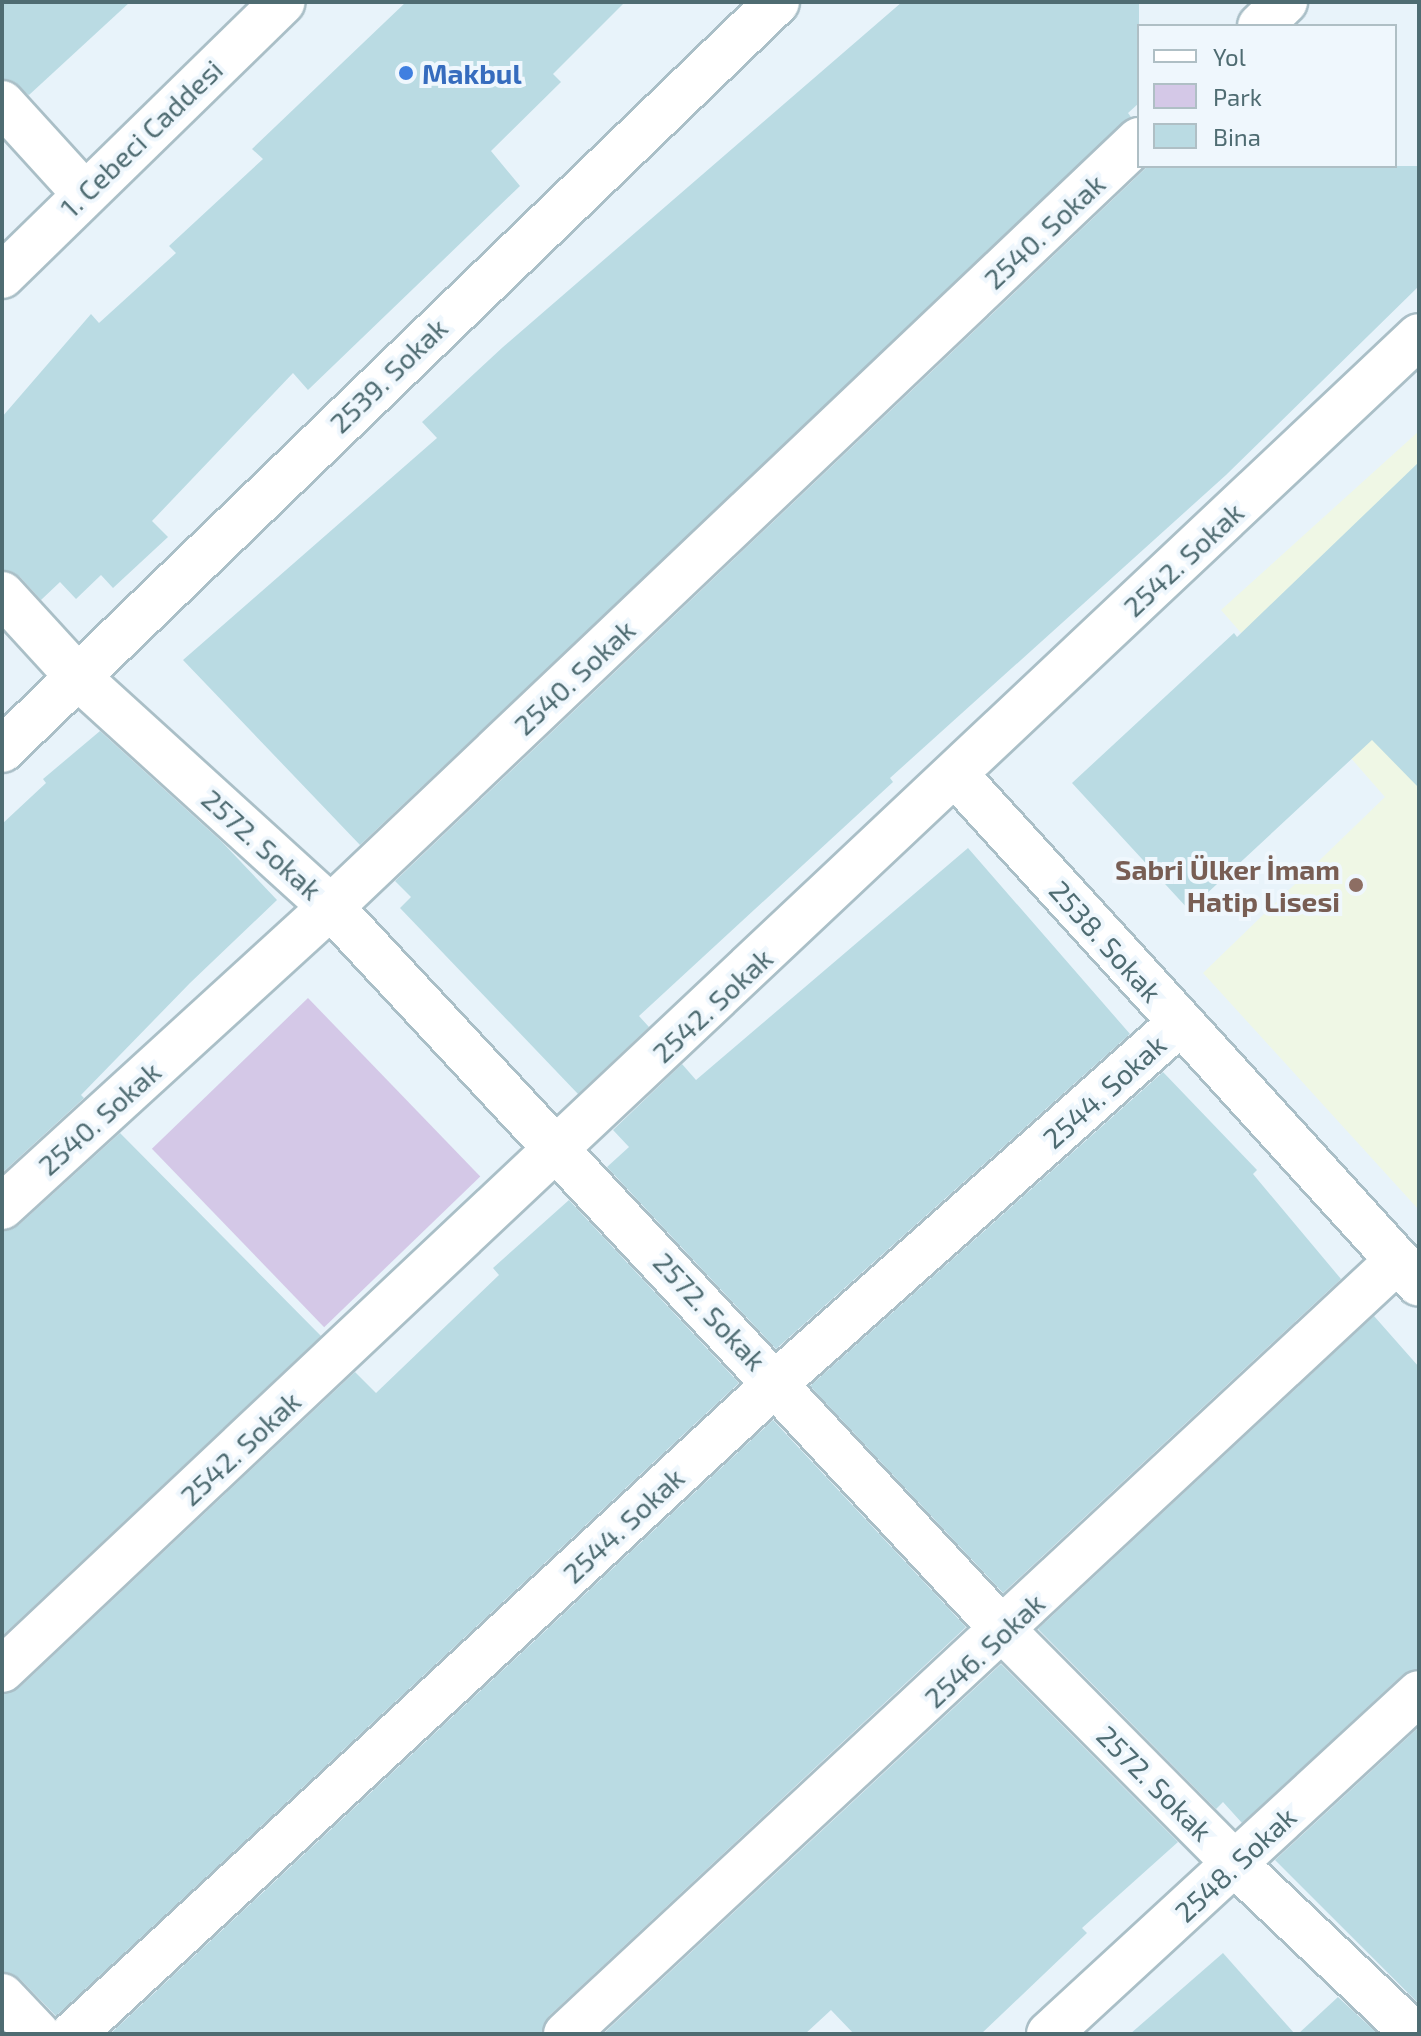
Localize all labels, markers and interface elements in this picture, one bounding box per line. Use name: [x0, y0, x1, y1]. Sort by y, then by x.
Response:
legend: [1137, 24, 1397, 168]
text: Yol: [1213, 42, 1246, 71]
street label: 1. Cebeci Caddesi: [53, 52, 229, 224]
place label: Makbul: [422, 56, 522, 90]
marker: Makbul: [397, 64, 415, 82]
text: Park: [1213, 82, 1262, 111]
text: Bina: [1213, 122, 1261, 151]
street label: 2540. Sokak: [977, 167, 1111, 295]
street label: 2539. Sokak: [322, 311, 454, 439]
street label: 2542. Sokak: [1116, 495, 1250, 623]
street label: 2540. Sokak: [507, 613, 641, 741]
street label: 2572. Sokak: [195, 782, 329, 906]
place label: Sabri Ülker İmam Hatip Lisesi: [1114, 852, 1340, 918]
street label: 2538. Sokak: [1043, 873, 1169, 1009]
marker: Sabri Ülker İmam Hatip Lisesi: [1347, 876, 1365, 894]
street label: 2542. Sokak: [645, 941, 779, 1069]
street label: 2544. Sokak: [1036, 1027, 1172, 1155]
street label: 2540. Sokak: [31, 1054, 167, 1182]
street label: 2572. Sokak: [647, 1245, 773, 1377]
street label: 2542. Sokak: [173, 1384, 307, 1512]
street label: 2544. Sokak: [555, 1460, 691, 1590]
street label: 2546. Sokak: [917, 1586, 1051, 1714]
street label: 2572. Sokak: [1090, 1718, 1220, 1848]
street label: 2548. Sokak: [1168, 1800, 1302, 1928]

